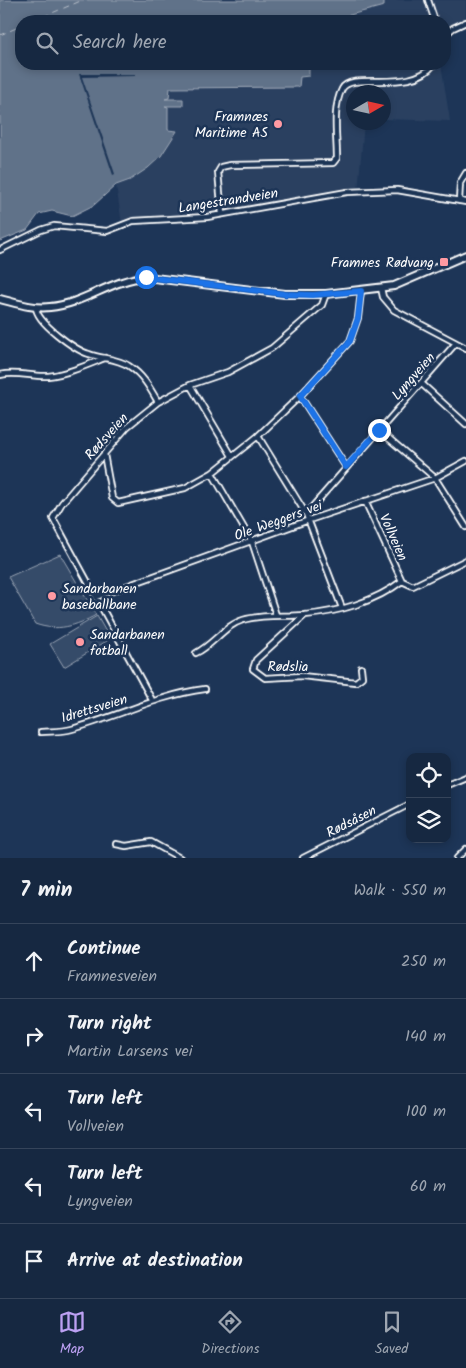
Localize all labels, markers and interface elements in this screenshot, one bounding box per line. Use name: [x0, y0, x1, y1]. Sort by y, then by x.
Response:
search box: [15, 15, 451, 70]
text: Search here: [73, 28, 167, 58]
icon: search: [33, 29, 61, 57]
north arrow: [346, 85, 391, 130]
place label: Framnæs Maritime AS: [195, 106, 269, 144]
marker: Framnæs Maritime AS: [272, 118, 284, 130]
street label: Langestrandveien: [177, 182, 280, 220]
place label: Framnes Rødvang: [331, 252, 434, 274]
marker: Framnes Rødvang: [438, 256, 450, 268]
route start: [135, 266, 158, 289]
street label: Lyngveien: [387, 348, 441, 406]
street label: Rødsveien: [80, 408, 134, 465]
route end: [368, 419, 391, 442]
street label: Ole Weggers vei: [231, 495, 326, 547]
street label: Vollveien: [373, 510, 413, 565]
place label: Sandarbanen baseballbane: [62, 578, 137, 616]
marker: Sandarbanen baseballbane: [46, 590, 58, 602]
place label: Sandarbanen fotball: [90, 624, 165, 662]
marker: Sandarbanen fotball: [74, 636, 86, 648]
street label: Rødslia: [268, 656, 308, 678]
street label: Idrettsveien: [58, 688, 130, 729]
map controls: [406, 753, 451, 843]
button: locate: [406, 753, 451, 798]
button: layers: [406, 798, 451, 843]
street label: Rødsåsen: [322, 800, 380, 844]
text: 7 min: [20, 874, 72, 907]
text: Walk · 550 m: [354, 878, 446, 903]
text: Continue: [67, 934, 140, 964]
icon: ahead: [20, 947, 48, 975]
text: 250 m: [401, 949, 446, 974]
text: Framnesveien: [67, 964, 157, 989]
text: Turn right: [67, 1009, 152, 1039]
icon: right: [20, 1022, 48, 1050]
text: 140 m: [405, 1024, 446, 1049]
text: Martin Larsens vei: [67, 1039, 192, 1064]
text: Turn left: [67, 1084, 142, 1114]
icon: left: [20, 1097, 48, 1125]
text: 100 m: [406, 1099, 446, 1124]
text: Vollveien: [67, 1114, 124, 1139]
text: Turn left: [67, 1159, 142, 1189]
icon: left: [20, 1172, 48, 1200]
text: 60 m: [410, 1174, 446, 1199]
text: Lyngveien: [67, 1189, 133, 1214]
text: Arrive at destination: [67, 1246, 243, 1276]
icon: arrive: [20, 1247, 48, 1275]
tab: Map: [58, 1308, 86, 1360]
tab: Directions: [201, 1308, 259, 1360]
tab: Saved: [375, 1308, 408, 1360]

